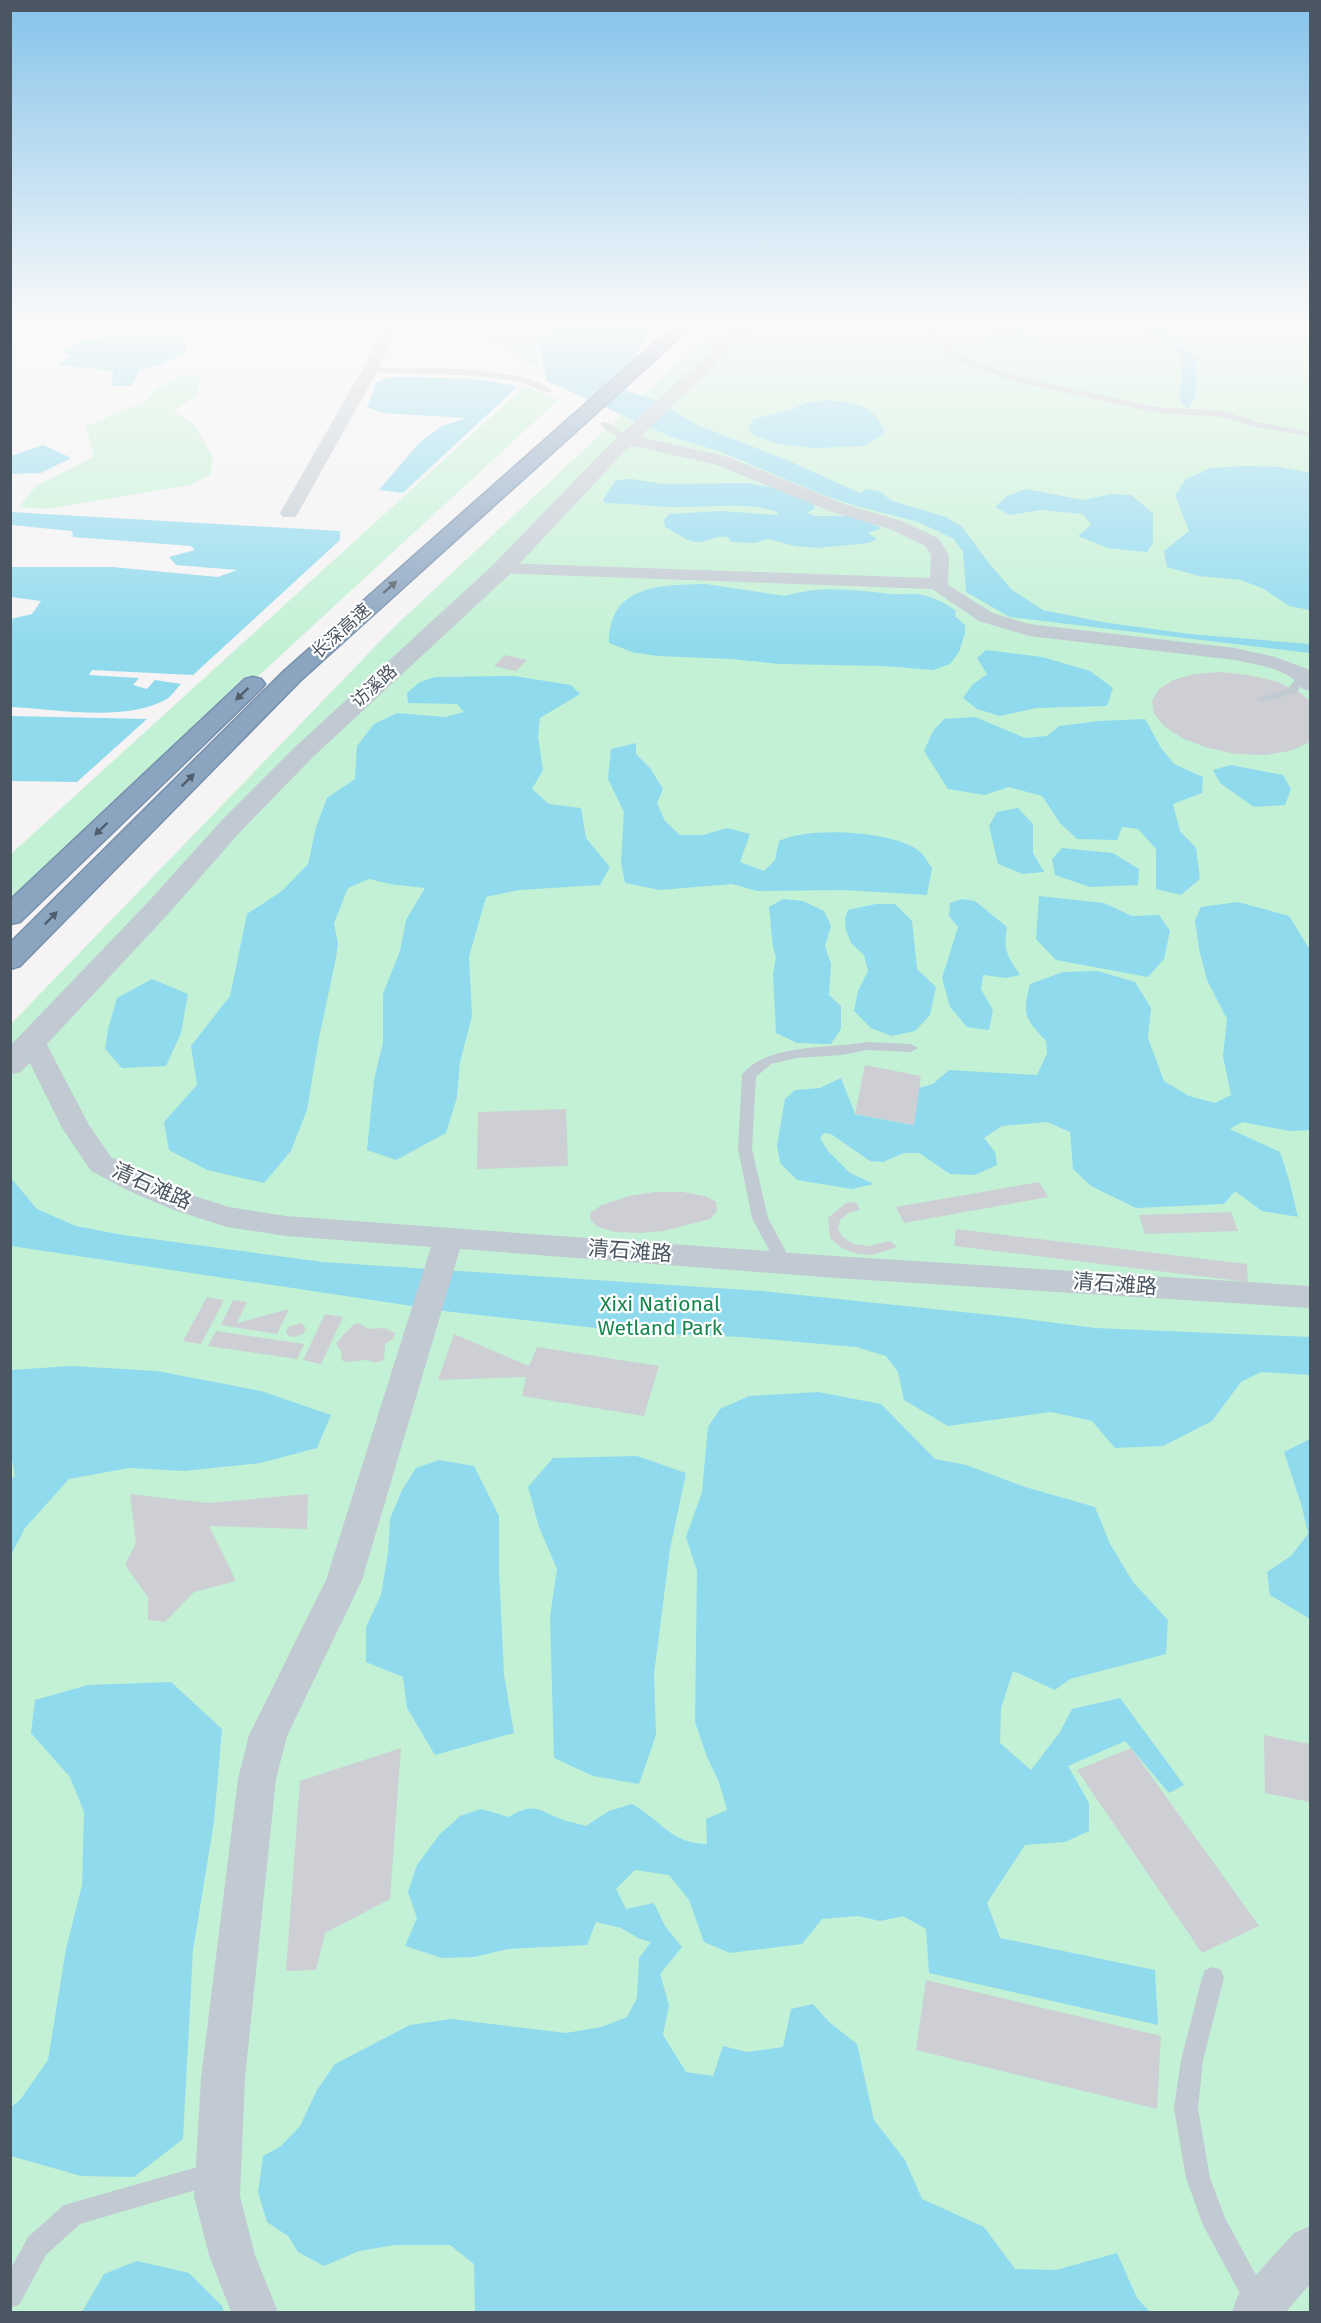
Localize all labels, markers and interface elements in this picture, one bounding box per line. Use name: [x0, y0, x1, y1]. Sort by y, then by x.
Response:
one-way arrow: [382, 581, 397, 594]
street label: 长深高速: [307, 599, 375, 663]
street label: 访溪路: [347, 660, 401, 712]
one-way arrow: [235, 687, 250, 701]
one-way arrow: [181, 773, 195, 787]
one-way arrow: [95, 821, 109, 835]
one-way arrow: [43, 911, 57, 925]
street label: 清石滩路: [108, 1157, 196, 1215]
street label: 清石滩路: [587, 1235, 673, 1267]
street label: 清石滩路: [1072, 1268, 1158, 1300]
park label: Xixi National Wetland Park: [597, 1291, 723, 1341]

